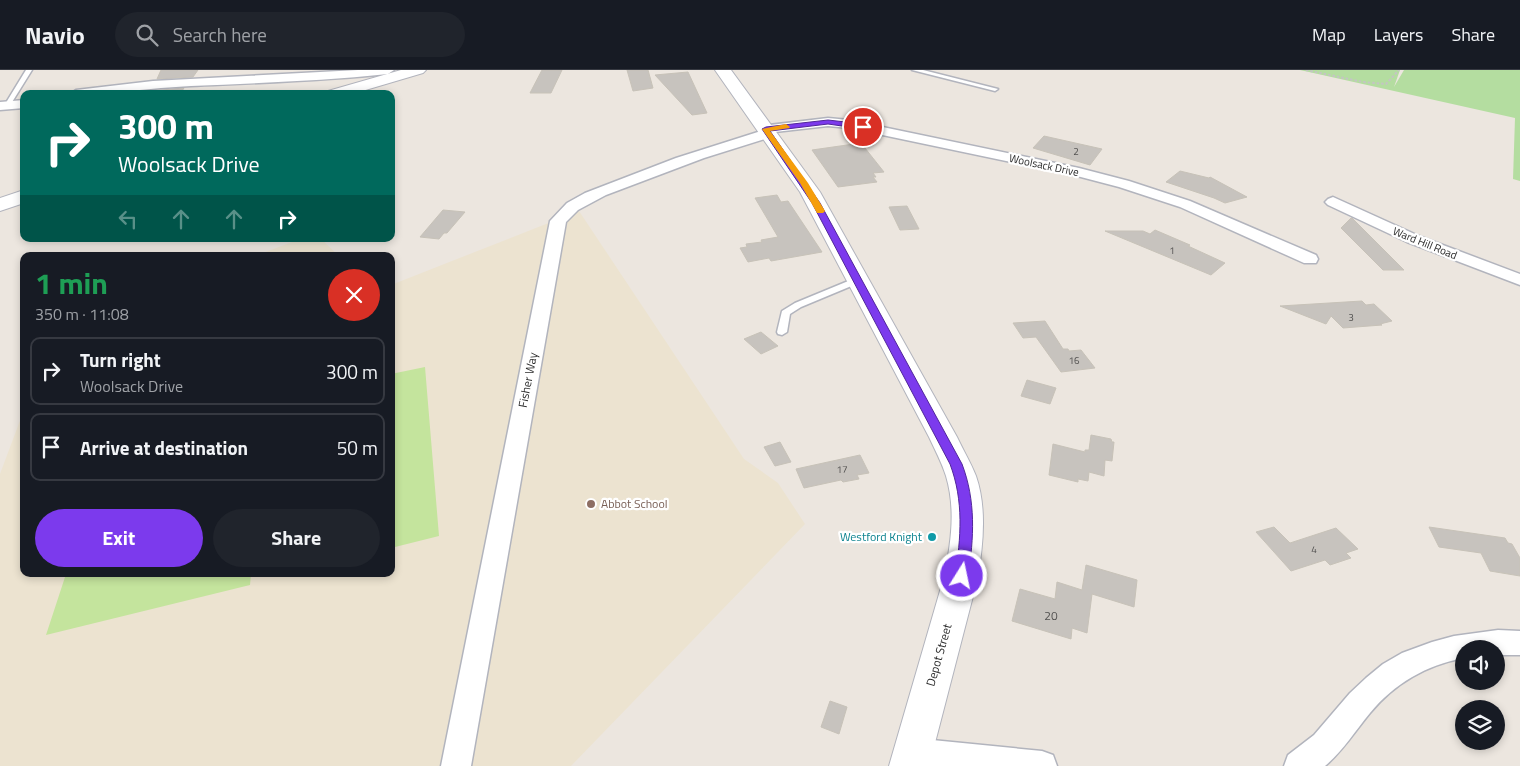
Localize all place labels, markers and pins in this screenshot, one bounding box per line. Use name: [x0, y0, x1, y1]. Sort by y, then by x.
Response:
pin: [842, 106, 884, 148]
place label: Abbot School: [601, 494, 668, 513]
marker: Abbot School: [585, 498, 597, 510]
place label: Westford Knight: [840, 527, 923, 546]
marker: Westford Knight: [926, 531, 938, 543]

